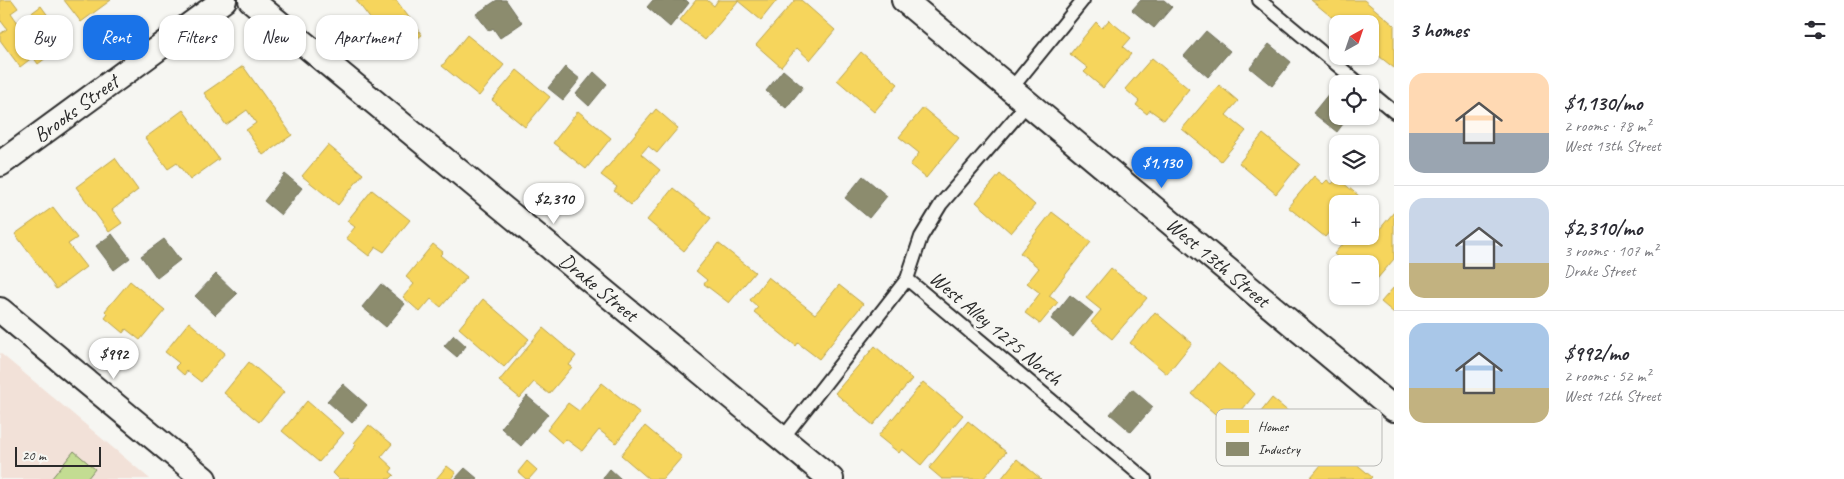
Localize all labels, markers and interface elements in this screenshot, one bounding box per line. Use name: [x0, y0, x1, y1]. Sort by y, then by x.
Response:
chip: Buy: [15, 15, 73, 60]
chip: Rent: [83, 15, 149, 60]
chip: Filters: [159, 15, 234, 60]
chip: New: [244, 15, 306, 60]
chip: Apartment: [316, 15, 418, 60]
north arrow: [1329, 15, 1379, 65]
map controls: [1329, 15, 1379, 305]
icon: filters: [1801, 16, 1829, 44]
text: 3 homes: [1409, 17, 1468, 43]
street label: Brooks Street: [28, 67, 126, 148]
button: locate: [1329, 75, 1379, 125]
text: $1,130/mo: [1564, 90, 1642, 116]
icon: home: [1449, 93, 1509, 153]
text: 2 rooms · 78 m²: [1564, 116, 1650, 136]
button: layers: [1329, 135, 1379, 185]
text: West 13th Street: [1564, 136, 1661, 156]
pin: $1,130: [1121, 146, 1203, 189]
text: $1,130: [1142, 153, 1182, 173]
pin: $2,310: [513, 182, 595, 225]
text: $2,310: [534, 189, 574, 209]
button: +: [1329, 195, 1379, 245]
street label: West 13th Street: [1161, 211, 1277, 314]
text: $2,310/mo: [1564, 215, 1642, 241]
icon: home: [1449, 218, 1509, 278]
text: 3 rooms · 107 m²: [1564, 241, 1658, 261]
street label: Drake Street: [554, 247, 645, 328]
button: −: [1329, 255, 1379, 305]
text: Drake Street: [1564, 261, 1636, 281]
street label: West Alley 1275 North: [924, 265, 1068, 391]
pin: $992: [84, 338, 144, 380]
text: $992/mo: [1564, 340, 1628, 366]
icon: home: [1449, 343, 1509, 403]
text: $992: [100, 344, 128, 364]
text: 2 rooms · 52 m²: [1564, 366, 1650, 386]
text: West 12th Street: [1564, 386, 1661, 406]
legend: [1216, 409, 1382, 466]
text: Homes: [1258, 418, 1289, 435]
text: Industry: [1258, 441, 1301, 458]
scale bar: [15, 444, 101, 467]
text: 20 m: [22, 447, 46, 464]

